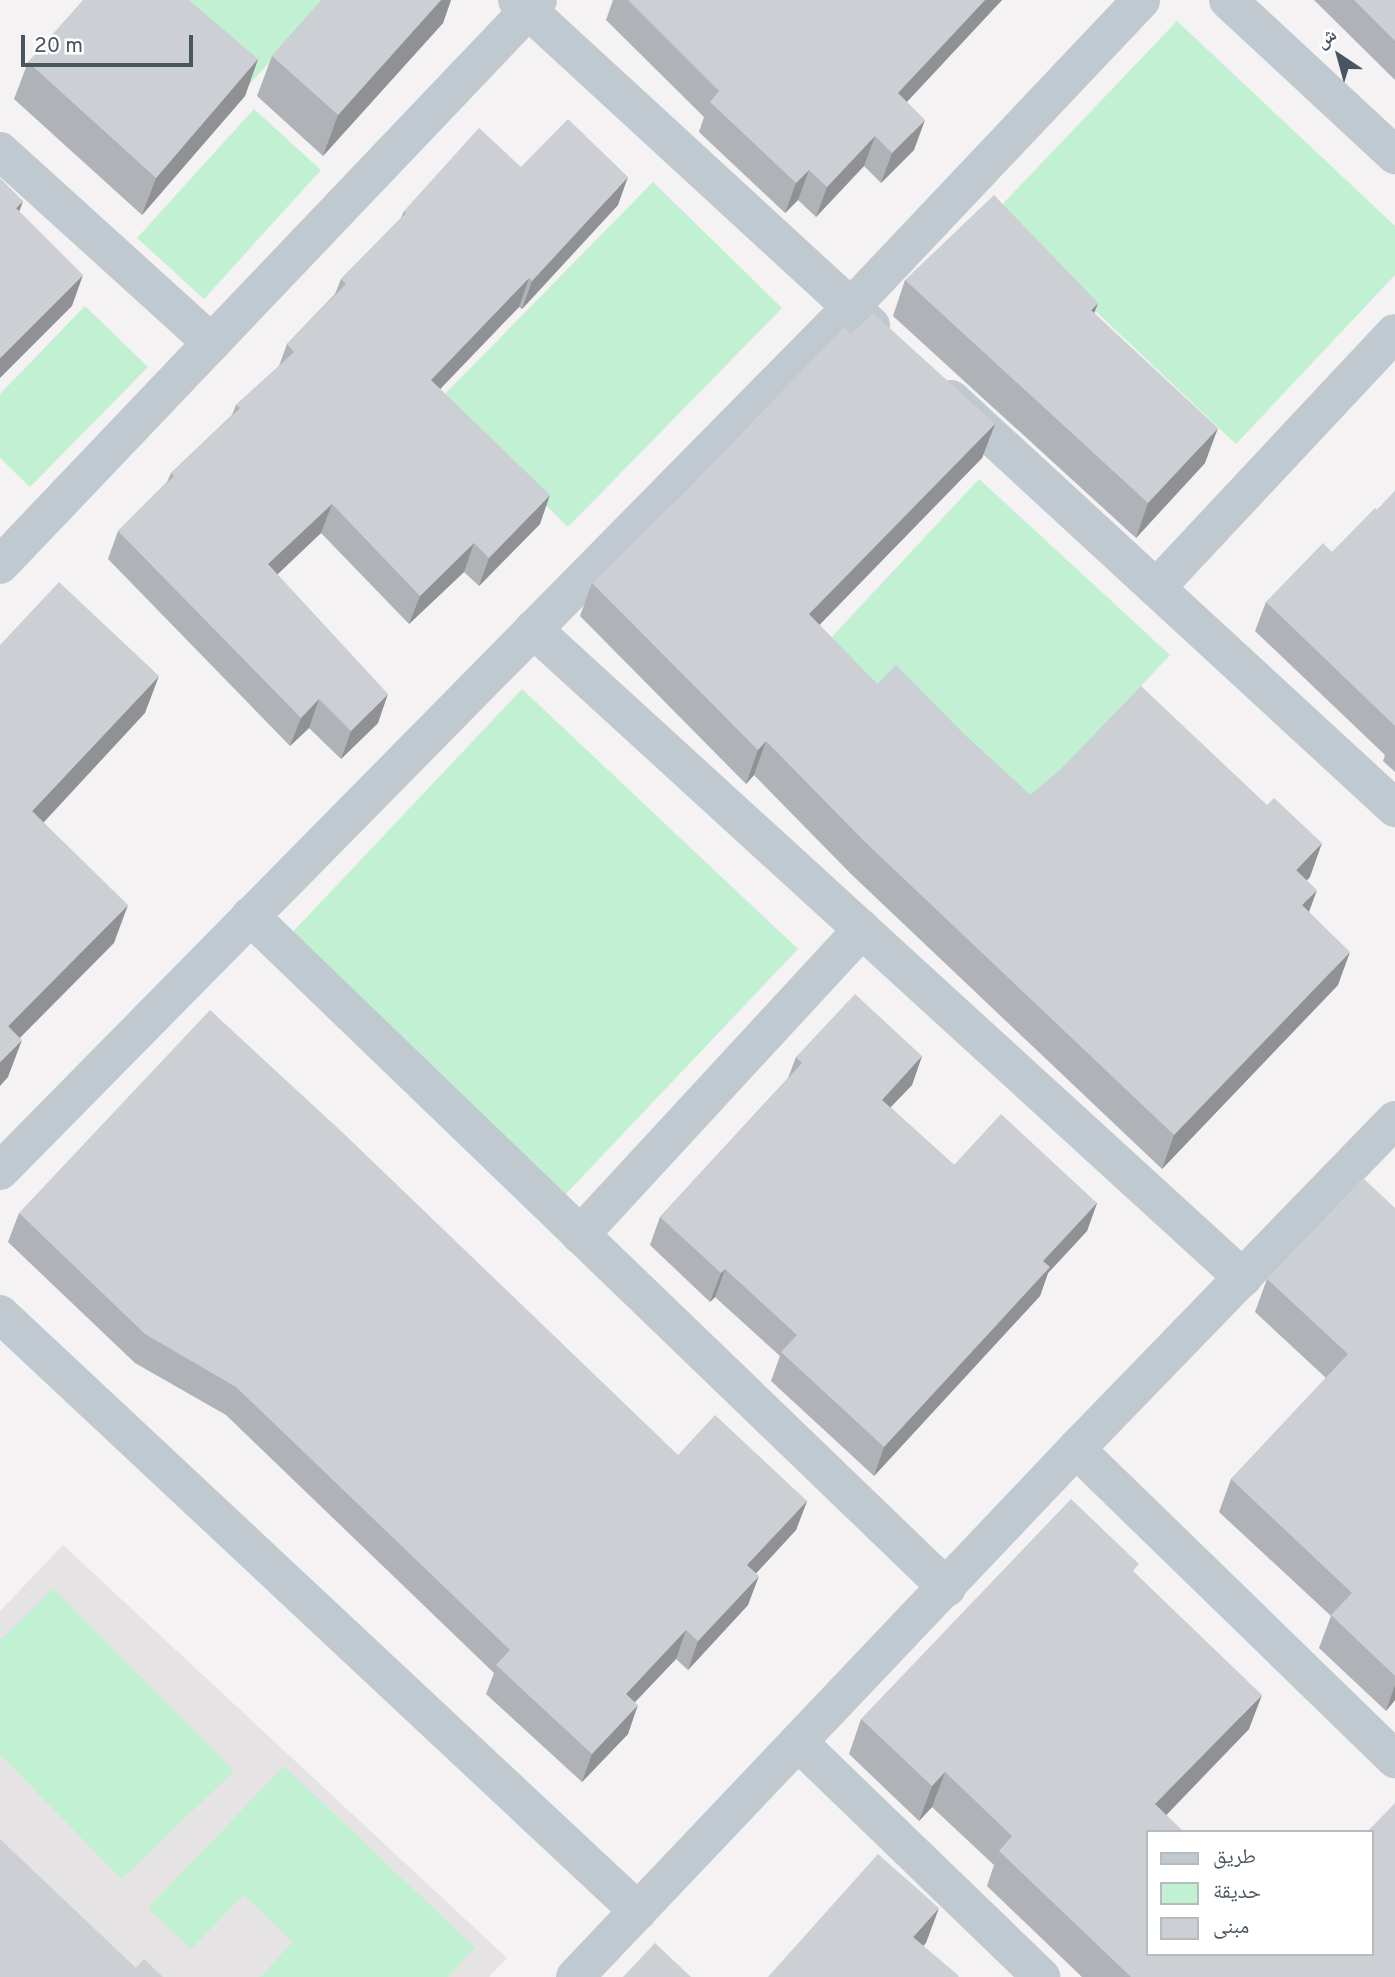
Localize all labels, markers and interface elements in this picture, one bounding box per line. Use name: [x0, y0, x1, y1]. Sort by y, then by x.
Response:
scale bar: [24, 21, 196, 65]
north arrow: [1304, 21, 1374, 91]
text: ش: [1311, 23, 1342, 55]
text: 20 m: [34, 33, 83, 60]
legend: [1146, 1830, 1374, 1956]
text: طريق: [1213, 1844, 1256, 1871]
text: حديقة: [1213, 1879, 1261, 1906]
text: مبنى: [1213, 1914, 1249, 1941]

